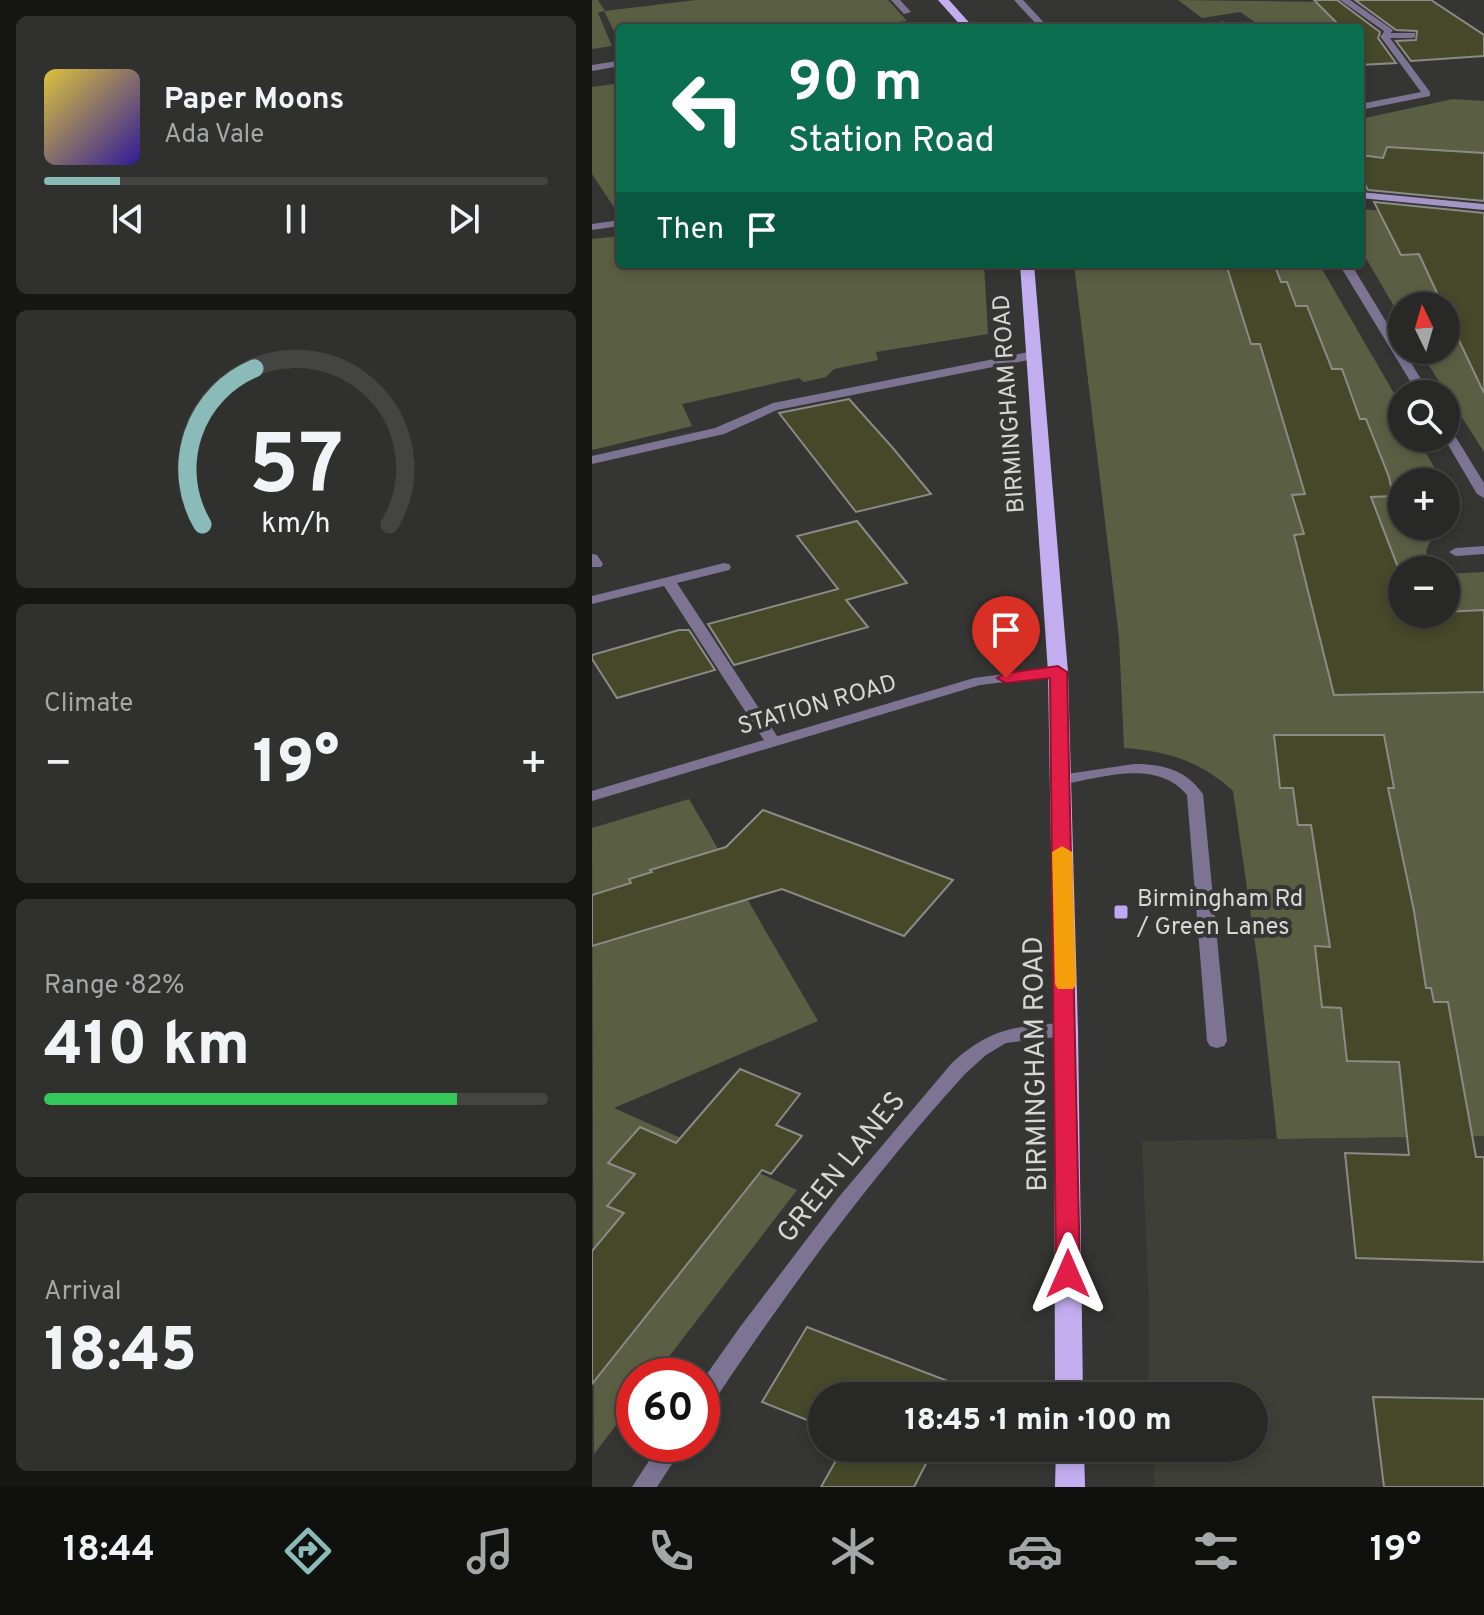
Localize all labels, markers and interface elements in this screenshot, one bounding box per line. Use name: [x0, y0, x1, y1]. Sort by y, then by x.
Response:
text: 90 m: [788, 50, 923, 120]
icon: left: [656, 56, 760, 160]
text: Paper Moons: [164, 82, 344, 119]
text: Ada Vale: [164, 119, 264, 152]
text: Station Road: [788, 119, 995, 165]
icon: previous: [106, 197, 150, 241]
icon: pause: [274, 197, 318, 241]
icon: next: [442, 197, 486, 241]
icon: arrive: [740, 208, 784, 252]
text: Then: [656, 212, 724, 249]
north arrow: [1388, 292, 1460, 364]
map controls: [1388, 292, 1460, 628]
street label: BIRMINGHAM ROAD: [987, 293, 1033, 514]
button: search: [1388, 380, 1460, 452]
text: 57: [248, 418, 344, 523]
button: +: [1388, 468, 1460, 540]
text: km/h: [261, 507, 331, 543]
button: −: [1388, 556, 1460, 628]
pin: [972, 596, 1040, 678]
icon: arrive: [984, 608, 1028, 652]
street label: STATION ROAD: [735, 669, 900, 743]
text: Climate: [44, 688, 133, 721]
text: 19°: [253, 728, 339, 804]
text: −: [44, 738, 72, 794]
text: +: [520, 738, 548, 794]
place label: Birmingham Rd / Green Lanes: [1136, 885, 1303, 943]
marker: Birmingham Rd / Green Lanes: [1112, 903, 1130, 921]
street label: BIRMINGHAM ROAD: [1017, 936, 1057, 1192]
text: Range · 82%: [44, 970, 185, 1003]
text: 410 km: [44, 1010, 250, 1086]
street label: GREEN LANES: [770, 1085, 915, 1251]
position arrow: [1026, 1232, 1110, 1316]
text: Arrival: [44, 1276, 122, 1309]
text: 18:45: [44, 1316, 197, 1392]
speed limit sign: 60: [616, 1358, 720, 1462]
text: 18:45 · 1 min · 100 m: [905, 1403, 1171, 1440]
icon: directions: [280, 1523, 336, 1579]
icon: music: [462, 1523, 518, 1579]
icon: phone: [643, 1523, 699, 1579]
icon: climate: [825, 1523, 881, 1579]
icon: car: [1007, 1523, 1063, 1579]
icon: filters: [1188, 1523, 1244, 1579]
text: 18:44: [63, 1528, 155, 1574]
text: 19°: [1370, 1528, 1421, 1574]

